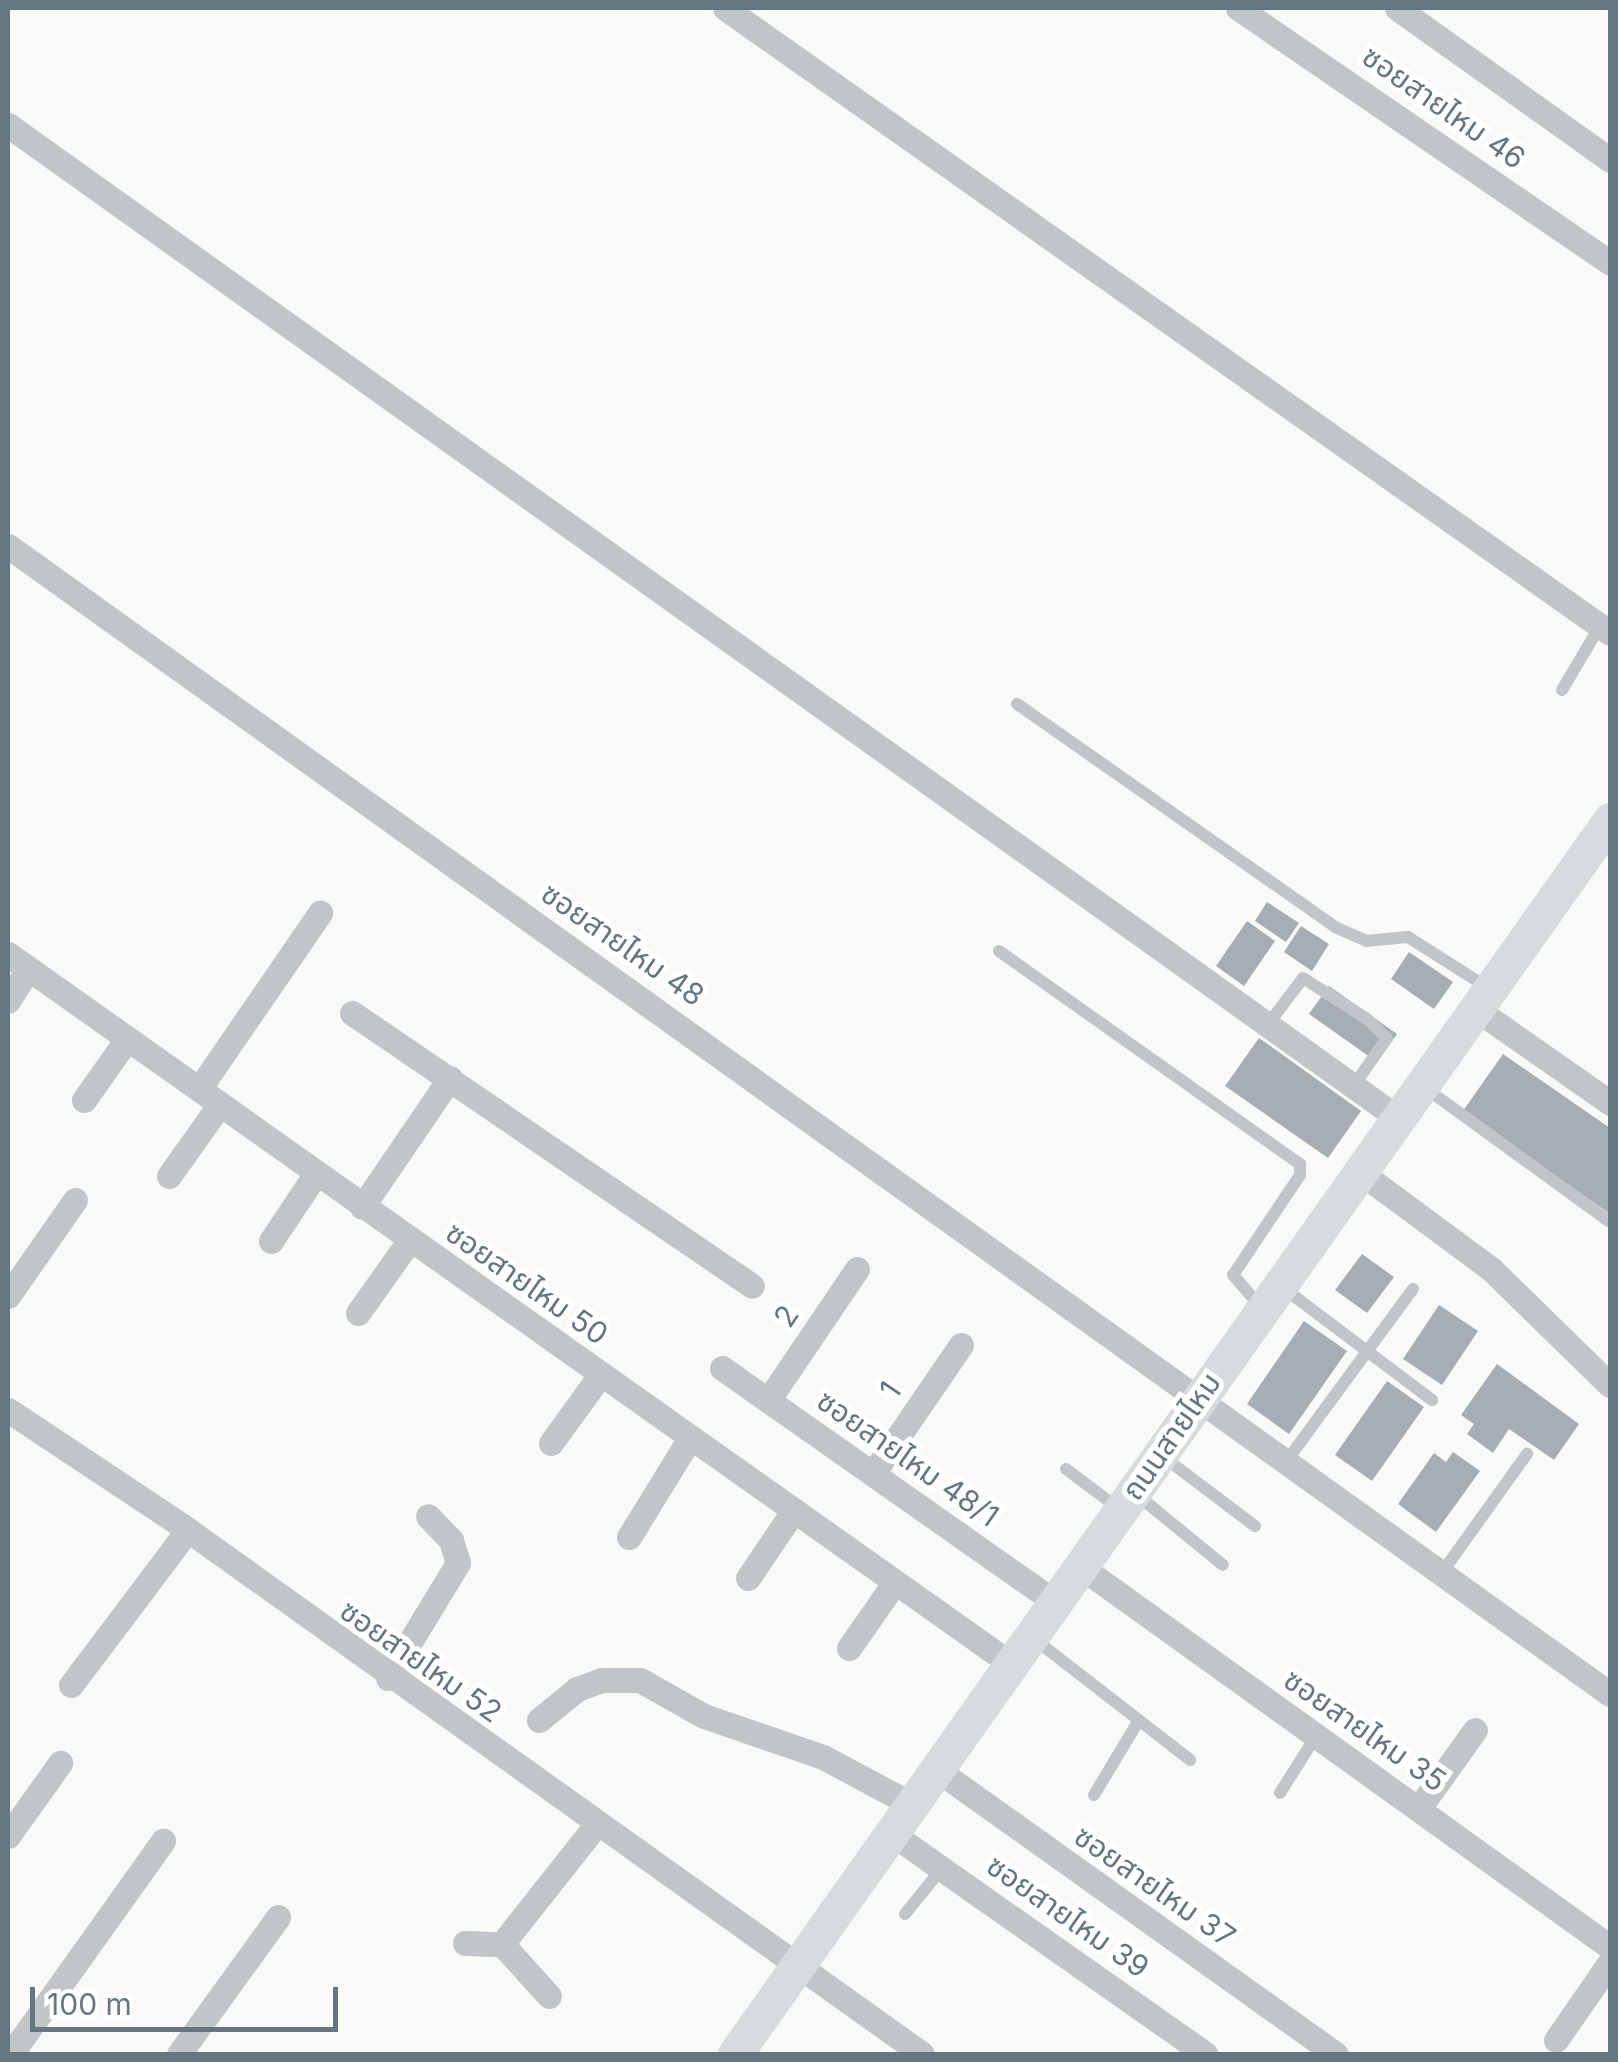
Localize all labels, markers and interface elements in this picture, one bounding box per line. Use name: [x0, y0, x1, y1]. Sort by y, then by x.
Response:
street label: ซอยสายไหม 46: [1356, 38, 1532, 176]
street label: ซอยสายไหม 48: [535, 875, 711, 1013]
street label: ซอยสายไหม 50: [439, 1214, 615, 1352]
street label: 2: [766, 1298, 806, 1334]
street label: ถนนสายไหม: [1114, 1365, 1228, 1507]
street label: 1: [872, 1375, 908, 1405]
street label: ซอยสายไหม 48/1: [810, 1382, 1006, 1534]
street label: ซอยสายไหม 52: [333, 1592, 509, 1730]
street label: ซอยสายไหม 35: [1277, 1661, 1453, 1799]
street label: ซอยสายไหม 37: [1068, 1817, 1242, 1955]
street label: ซอยสายไหม 39: [980, 1847, 1156, 1985]
scale bar: [35, 1967, 342, 2029]
text: 100 m: [47, 1986, 132, 2022]

